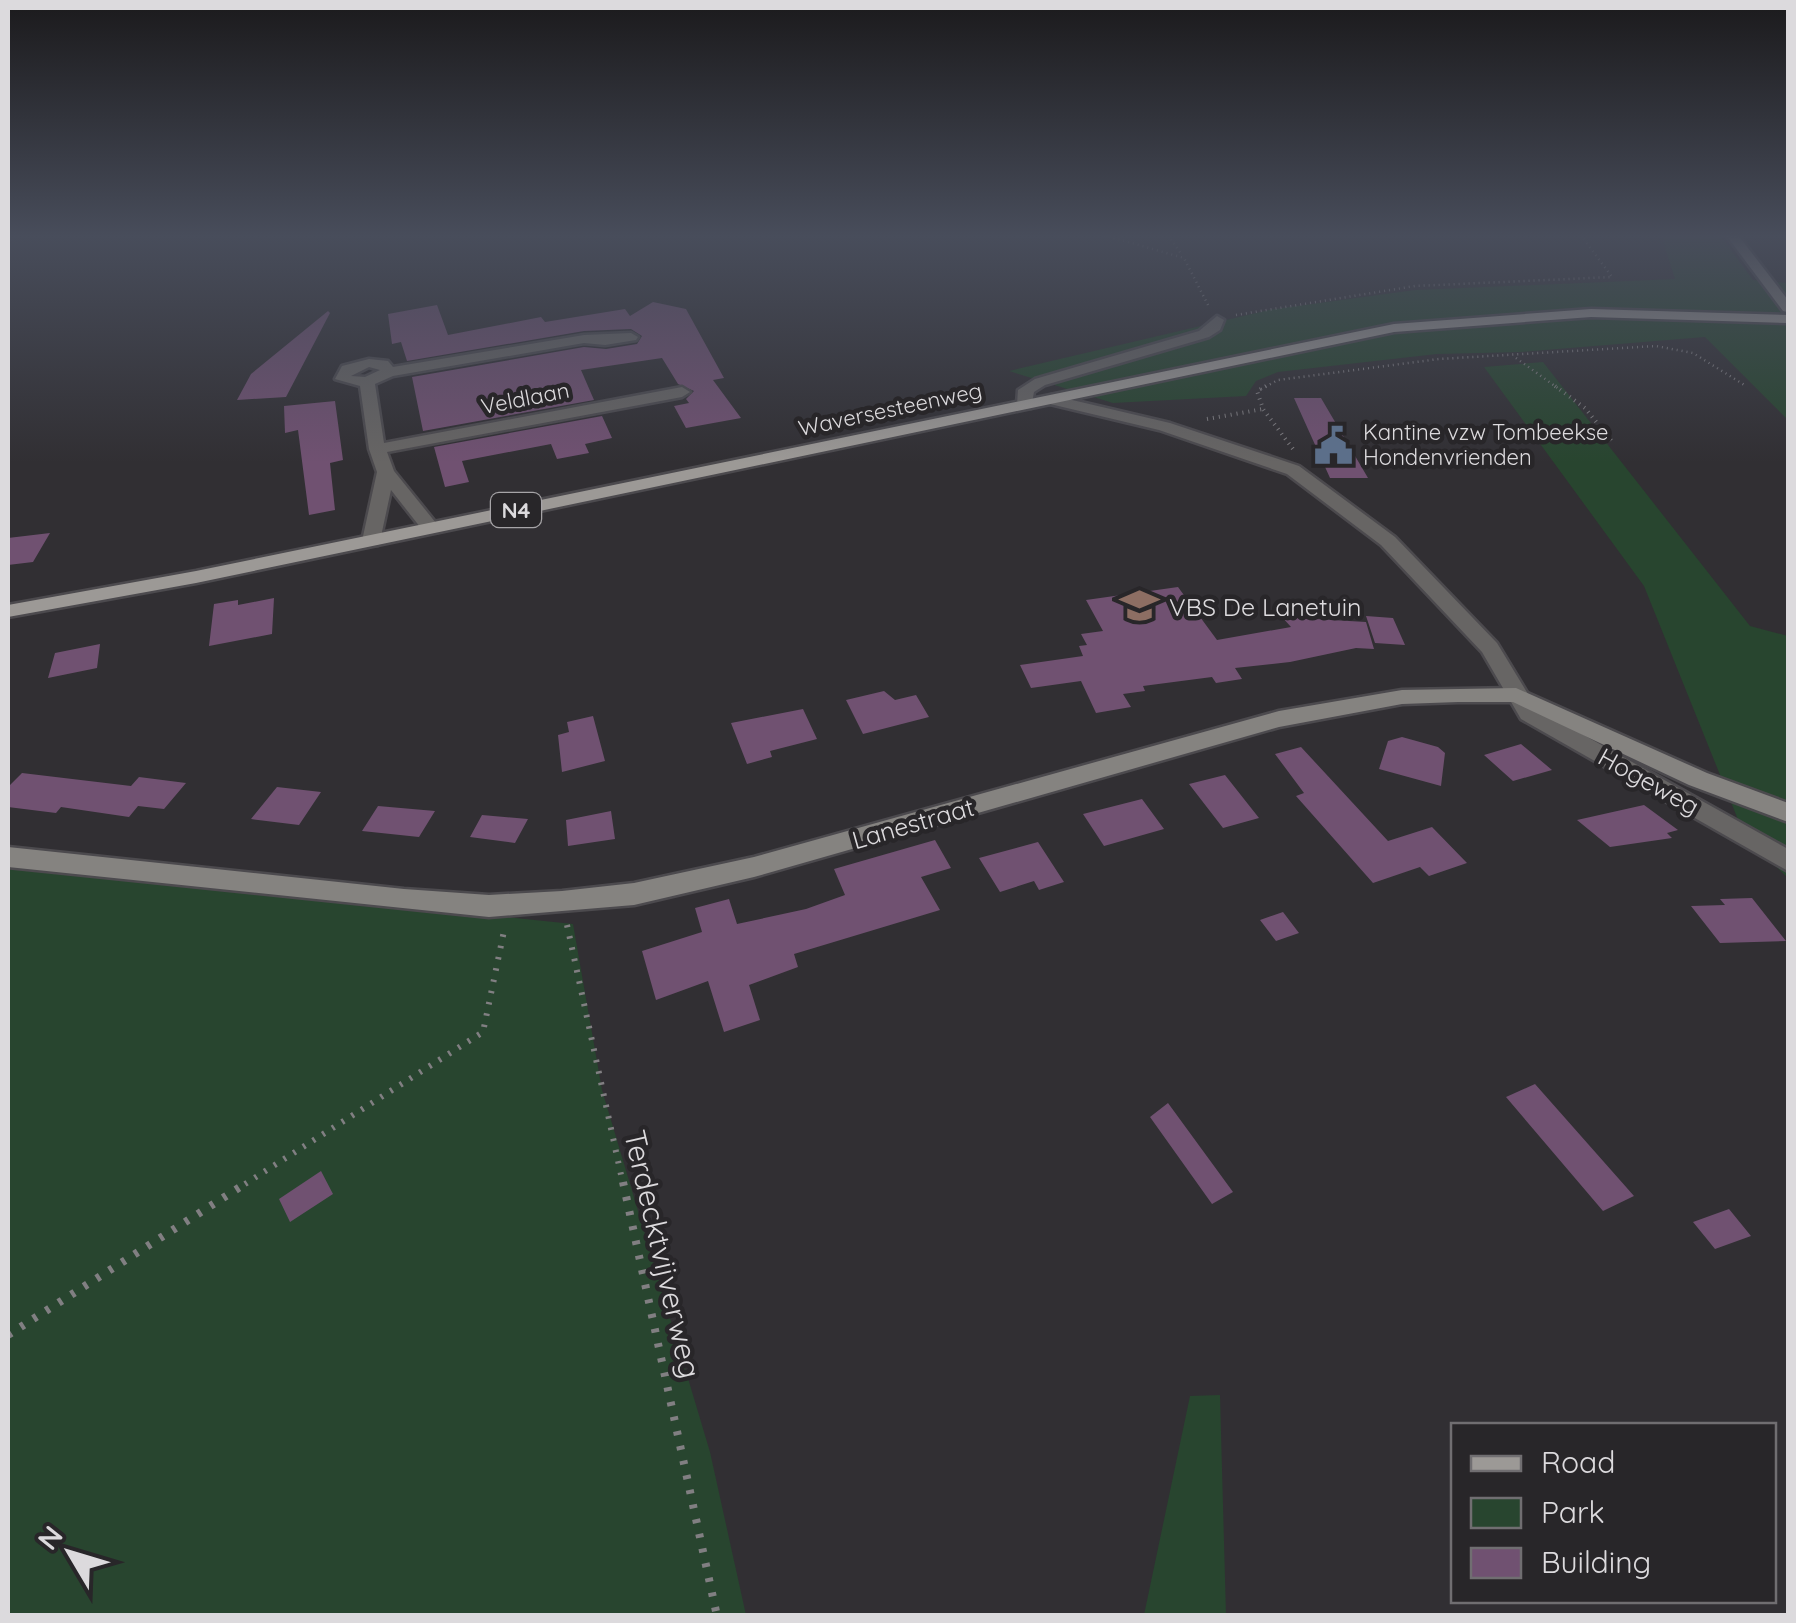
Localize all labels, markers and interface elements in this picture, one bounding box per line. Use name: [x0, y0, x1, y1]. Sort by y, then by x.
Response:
street label: Veldlaan: [478, 376, 572, 420]
street label: Waversesteenweg: [796, 376, 984, 442]
place label: Kantine vzw Tombeekse Hondenvrienden: [1363, 418, 1609, 471]
public building icon: Kantine vzw Tombeekse Hondenvrienden: [1312, 424, 1354, 466]
road number: N4: [491, 493, 541, 527]
school or university icon: VBS De Lanetuin: [1118, 585, 1160, 627]
place label: VBS De Lanetuin: [1169, 591, 1361, 622]
street label: Hogeweg: [1593, 741, 1705, 821]
street label: Lanestraat: [848, 791, 978, 855]
street label: Terdecktvijverweg: [616, 1126, 710, 1382]
legend: [1451, 1423, 1776, 1603]
text: Road: [1541, 1443, 1615, 1481]
text: Park: [1541, 1493, 1605, 1531]
north arrow: [20, 1503, 120, 1603]
text: N: [30, 1518, 70, 1556]
text: Building: [1541, 1543, 1651, 1581]

